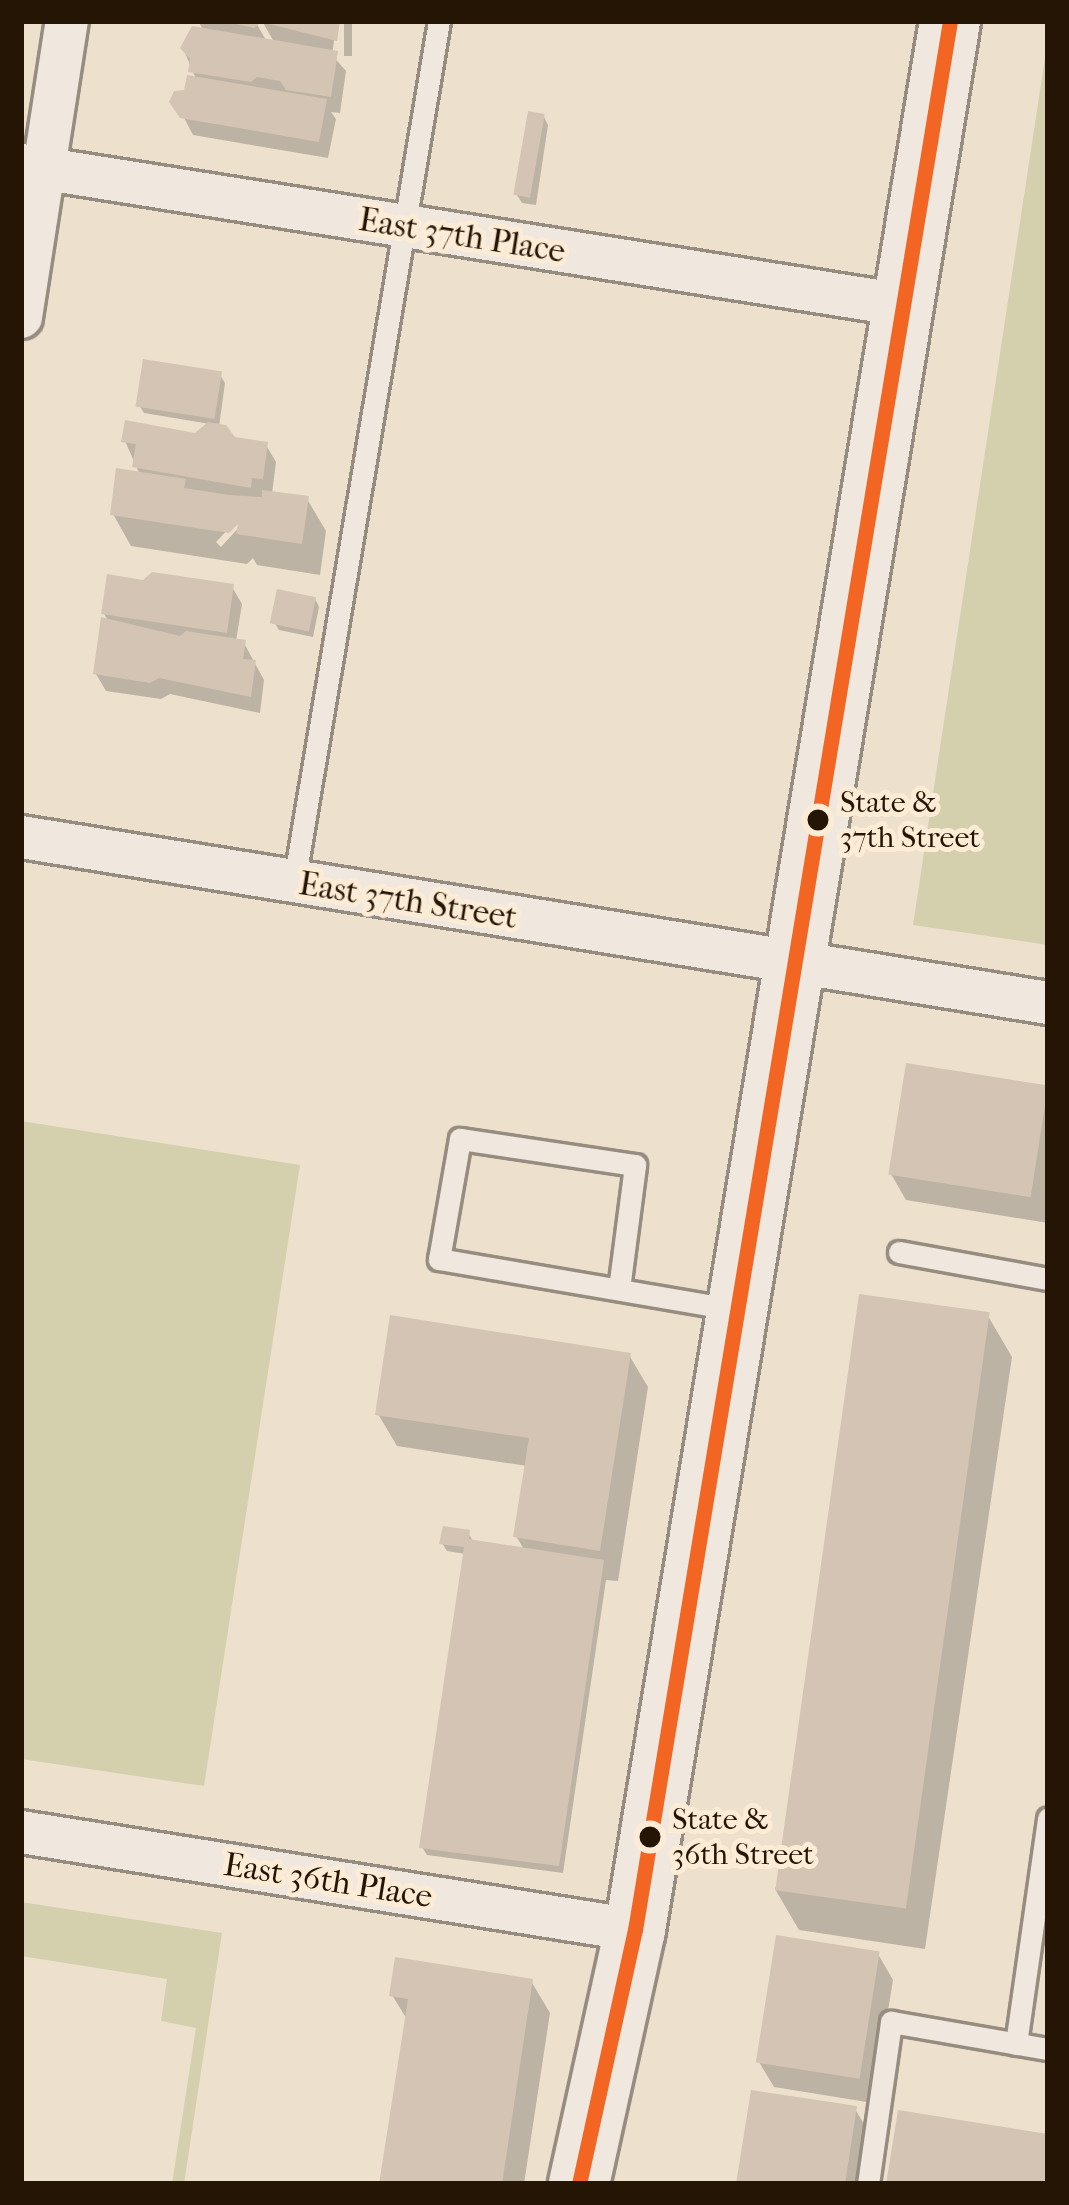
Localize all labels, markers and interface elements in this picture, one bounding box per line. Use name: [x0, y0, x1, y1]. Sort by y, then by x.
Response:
street label: East 37th Place: [356, 200, 568, 272]
place label: State & 37th Street: [840, 785, 980, 856]
marker: State & 37th Street: [807, 809, 829, 831]
street label: East 37th Street: [296, 864, 520, 938]
place label: State & 36th Street: [672, 1802, 814, 1872]
marker: State & 36th Street: [639, 1826, 661, 1848]
street label: East 36th Place: [221, 1845, 435, 1917]

